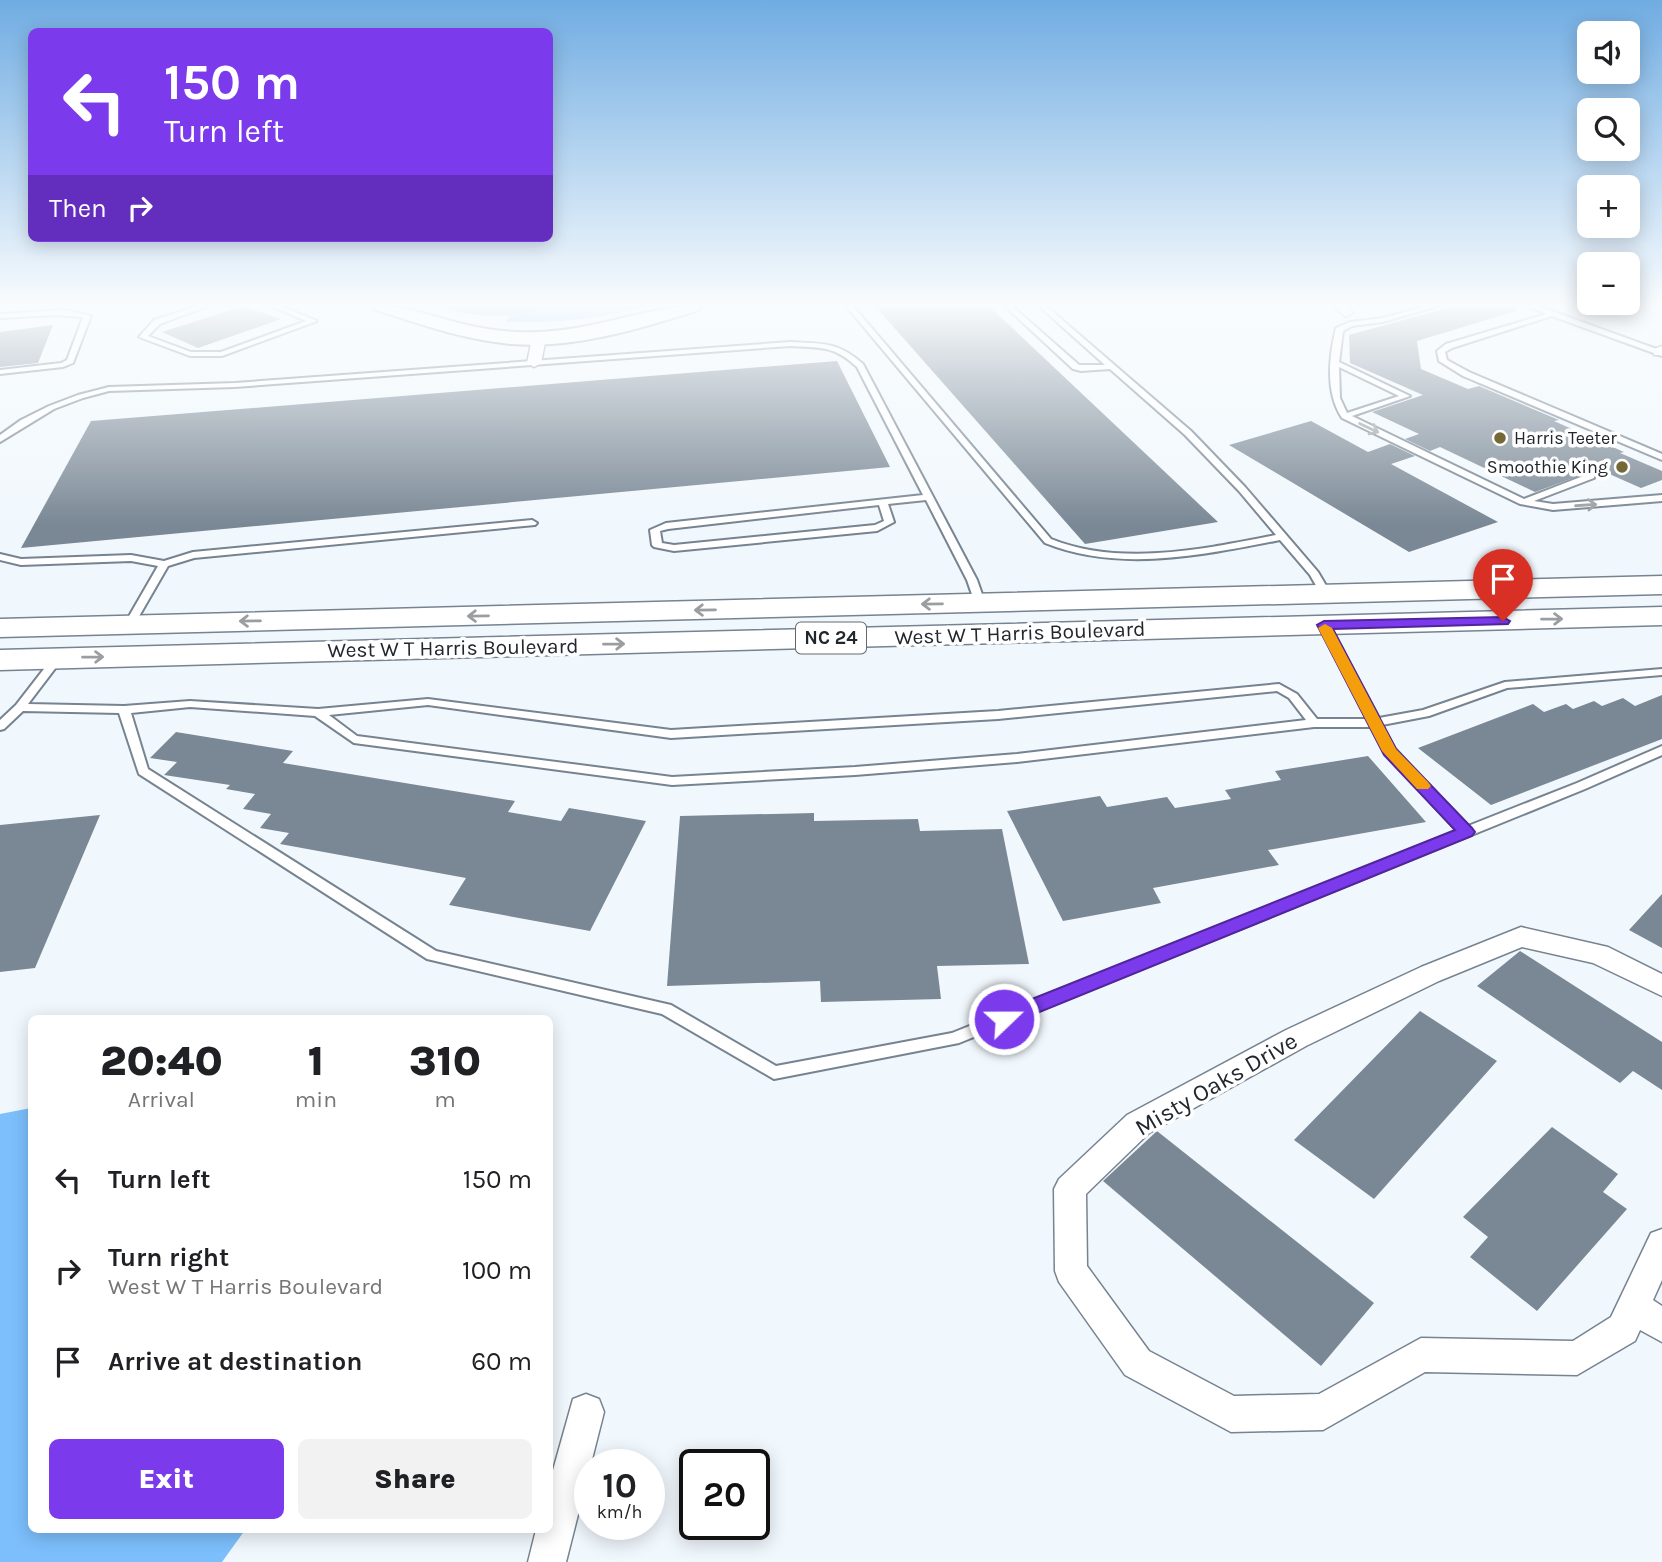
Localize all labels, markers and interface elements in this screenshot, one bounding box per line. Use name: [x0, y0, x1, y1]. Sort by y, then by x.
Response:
map controls: [1577, 21, 1640, 315]
button: sound: [1577, 21, 1640, 84]
text: 150 m: [164, 54, 300, 111]
icon: left: [49, 56, 140, 147]
button: search: [1577, 98, 1640, 161]
text: Turn left: [164, 113, 284, 150]
button: +: [1577, 175, 1640, 238]
icon: right: [121, 189, 159, 227]
text: Then: [49, 193, 107, 224]
button: −: [1577, 252, 1640, 315]
one-way arrow: [1358, 422, 1379, 436]
place label: Harris Teeter: [1514, 427, 1617, 449]
marker: Harris Teeter: [1492, 430, 1508, 446]
place label: Smoothie King: [1487, 456, 1608, 478]
marker: Smoothie King: [1614, 459, 1630, 475]
one-way arrow: [1574, 498, 1597, 511]
pin: [1473, 549, 1533, 621]
icon: arrive: [1484, 560, 1522, 598]
one-way arrow: [921, 597, 944, 611]
one-way arrow: [694, 603, 717, 617]
one-way arrow: [466, 609, 489, 622]
one-way arrow: [1540, 613, 1563, 626]
one-way arrow: [239, 615, 262, 628]
street label: West W T Harris Boulevard: [894, 617, 1146, 649]
road number: NC 24: [796, 622, 866, 653]
street label: West W T Harris Boulevard: [327, 634, 579, 662]
one-way arrow: [602, 637, 625, 651]
one-way arrow: [81, 651, 104, 664]
position arrow: [967, 982, 1041, 1056]
street label: Misty Oaks Drive: [1130, 1026, 1302, 1142]
text: 20:40: [100, 1036, 223, 1086]
text: 1: [308, 1036, 324, 1086]
text: 310: [409, 1036, 481, 1086]
text: Arrival: [128, 1086, 195, 1113]
text: min: [295, 1086, 337, 1113]
text: m: [434, 1086, 456, 1113]
icon: left: [49, 1161, 87, 1199]
text: Turn left: [108, 1164, 210, 1195]
text: 150 m: [463, 1164, 532, 1195]
text: Turn right: [108, 1242, 229, 1273]
icon: right: [49, 1252, 87, 1290]
text: 100 m: [462, 1255, 532, 1286]
text: West W T Harris Boulevard: [108, 1273, 383, 1300]
icon: arrive: [49, 1343, 87, 1381]
text: Arrive at destination: [108, 1346, 362, 1377]
text: 60 m: [471, 1346, 532, 1377]
button: Exit: [49, 1439, 284, 1519]
button: Share: [298, 1439, 532, 1519]
speed limit sign: 20: [679, 1449, 770, 1540]
text: 10: [602, 1465, 637, 1506]
text: km/h: [597, 1501, 642, 1523]

